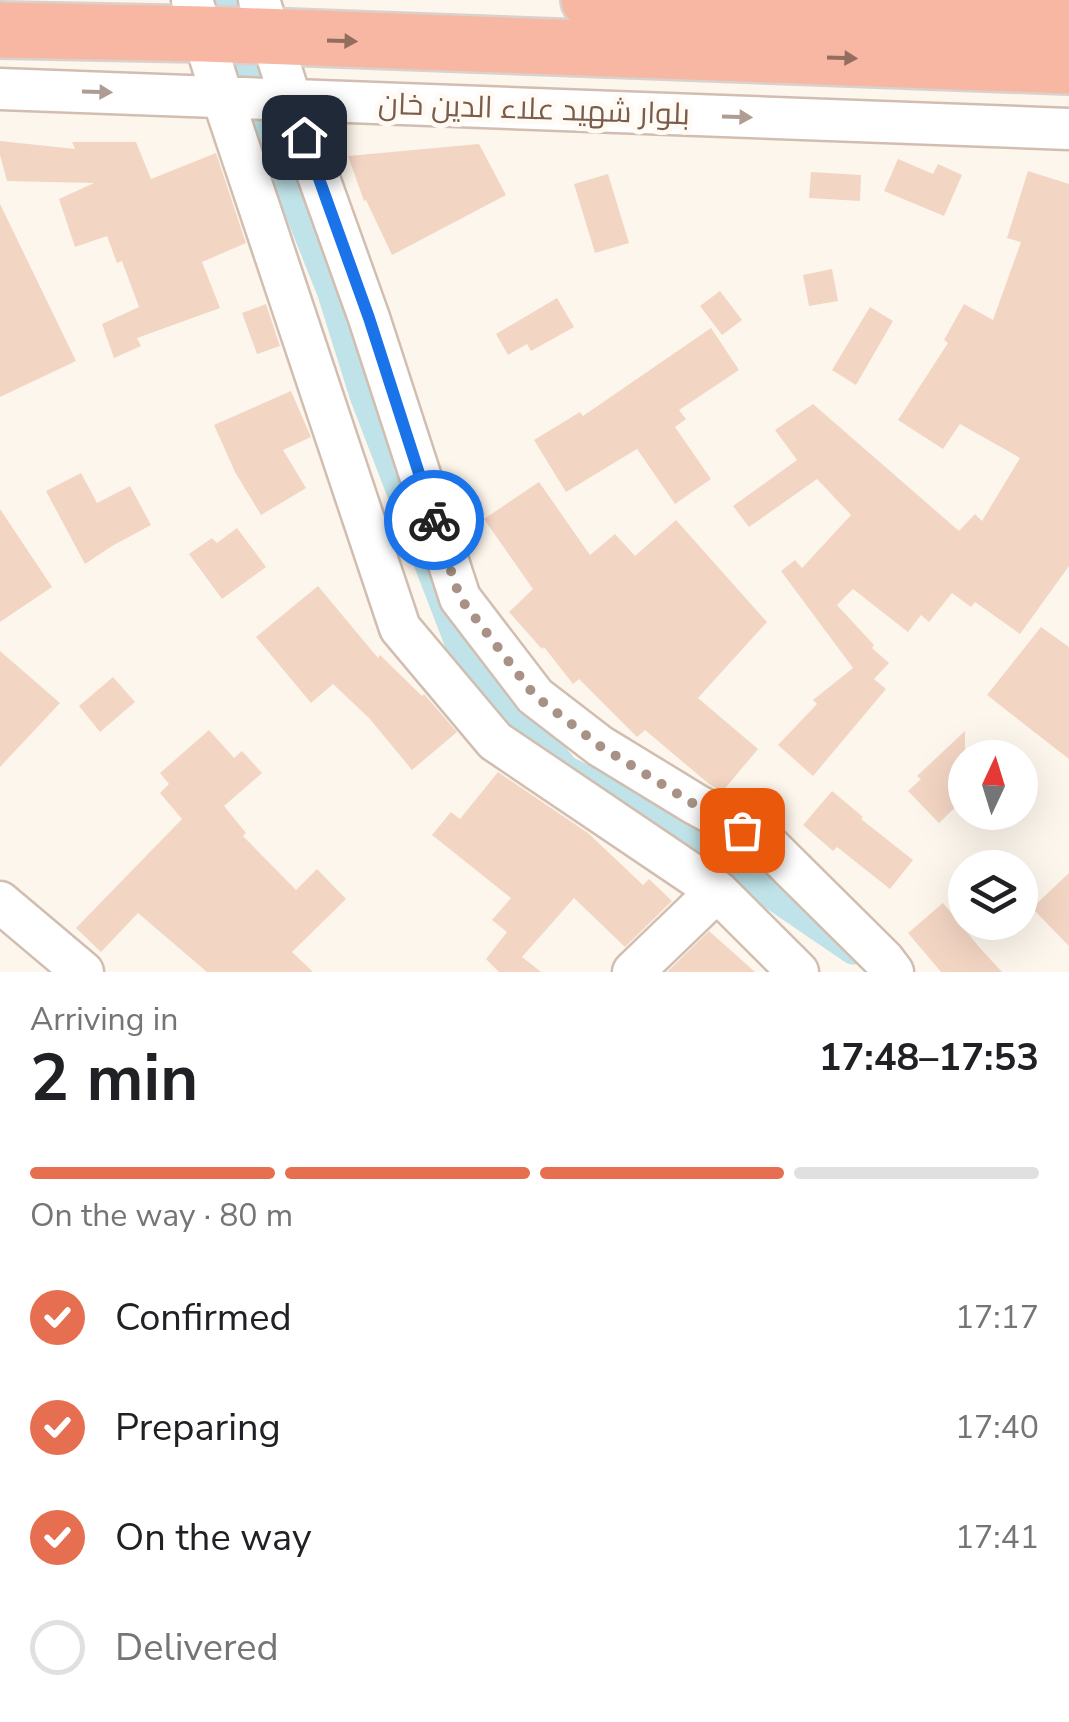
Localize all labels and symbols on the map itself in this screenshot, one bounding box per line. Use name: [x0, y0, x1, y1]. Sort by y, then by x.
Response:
one-way arrow: [327, 33, 359, 49]
one-way arrow: [827, 51, 858, 67]
street label: بلوار شهید علاء الدین خان: [377, 84, 691, 135]
one-way arrow: [82, 85, 114, 101]
pin: [262, 95, 347, 180]
one-way arrow: [721, 109, 753, 125]
courier: [384, 470, 484, 570]
north arrow: [948, 740, 1038, 830]
pin: [700, 788, 785, 873]

